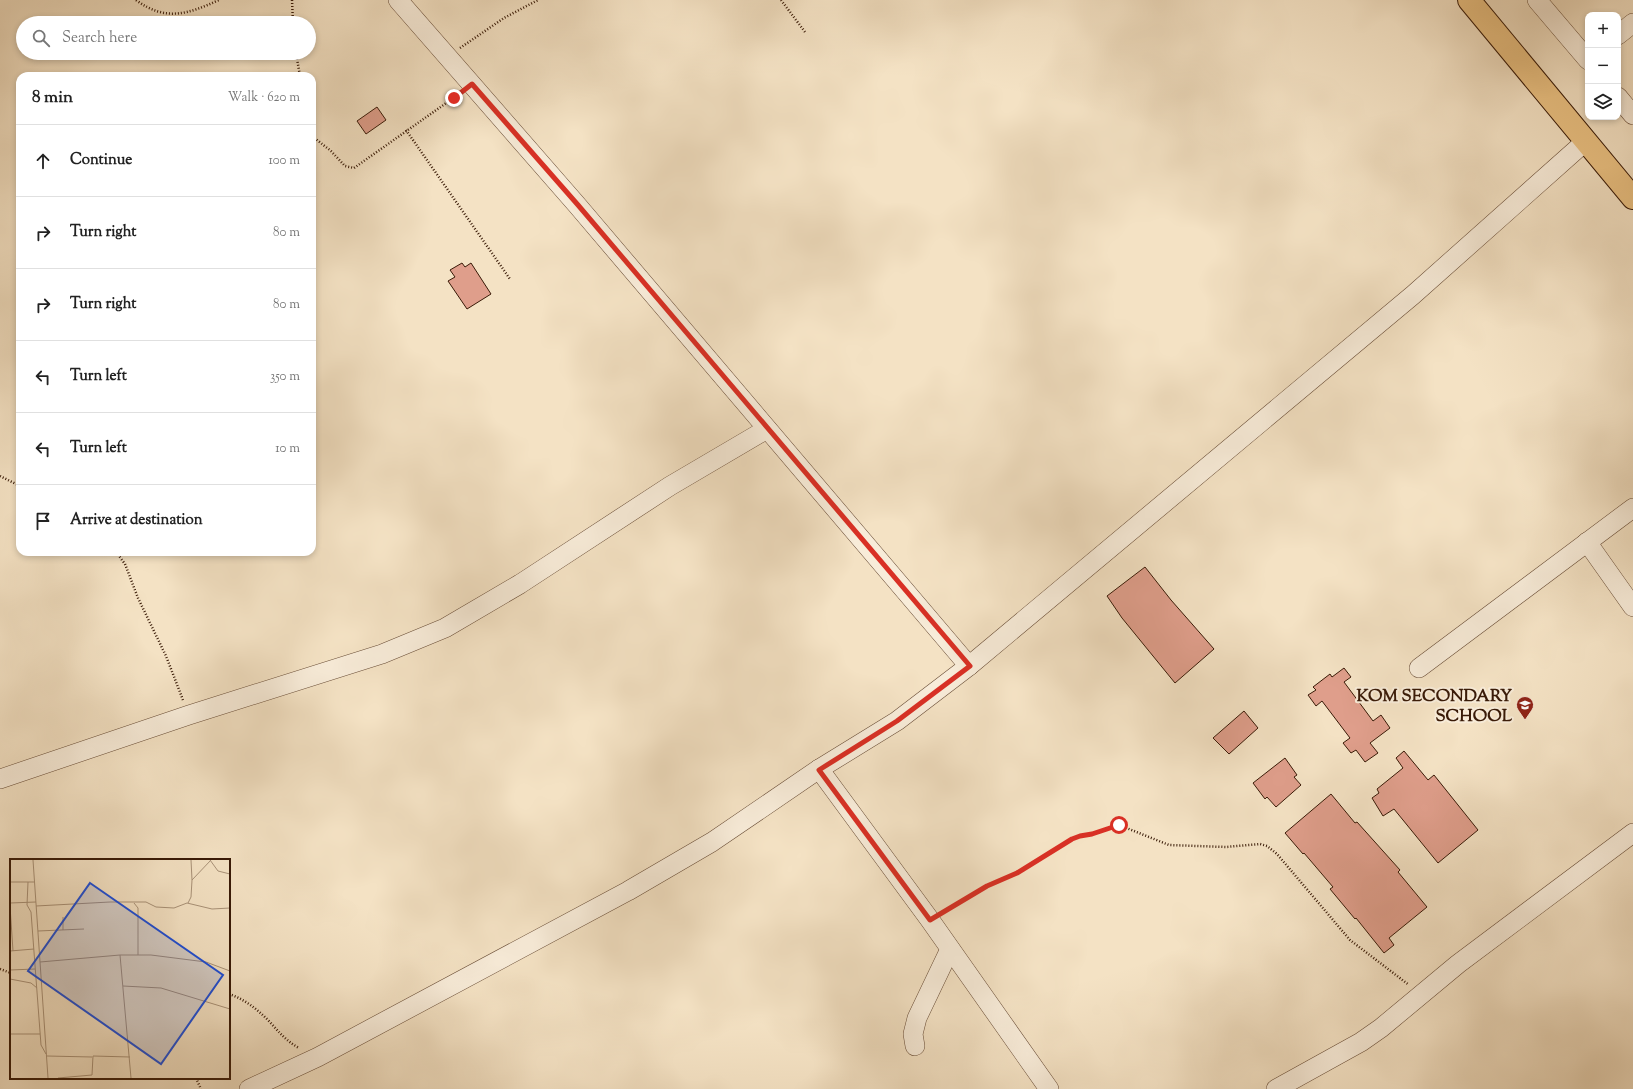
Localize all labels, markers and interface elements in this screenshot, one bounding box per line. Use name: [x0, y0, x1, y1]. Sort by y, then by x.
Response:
map controls: [1585, 12, 1621, 120]
button: +: [1585, 12, 1621, 48]
search box: [16, 16, 316, 60]
icon: search: [30, 27, 52, 49]
text: Search here: [62, 28, 137, 49]
button: −: [1585, 48, 1621, 84]
button: layers: [1585, 84, 1621, 120]
text: 8 min: [32, 86, 73, 110]
text: Walk · 620 m: [228, 89, 300, 107]
route end: [445, 89, 463, 107]
icon: ahead: [32, 150, 54, 172]
text: Continue: [70, 150, 132, 171]
text: 100 m: [268, 152, 300, 170]
icon: right: [32, 222, 54, 244]
text: Turn right: [70, 222, 136, 243]
text: 80 m: [273, 224, 300, 242]
icon: right: [32, 294, 54, 316]
text: Turn right: [70, 294, 136, 315]
text: 80 m: [273, 296, 300, 314]
icon: left: [32, 366, 54, 388]
text: Turn left: [70, 366, 127, 387]
text: 350 m: [270, 368, 300, 386]
icon: left: [32, 438, 54, 460]
text: Turn left: [70, 438, 127, 459]
text: 10 m: [275, 440, 300, 458]
icon: arrive: [32, 510, 54, 532]
text: Arrive at destination: [70, 510, 203, 531]
place label: KOM SECONDARY SCHOOL: [1357, 685, 1513, 729]
school or university icon: KOM SECONDARY SCHOOL: [1515, 695, 1535, 720]
route start: [1110, 816, 1128, 834]
inset map: [10, 859, 230, 1079]

